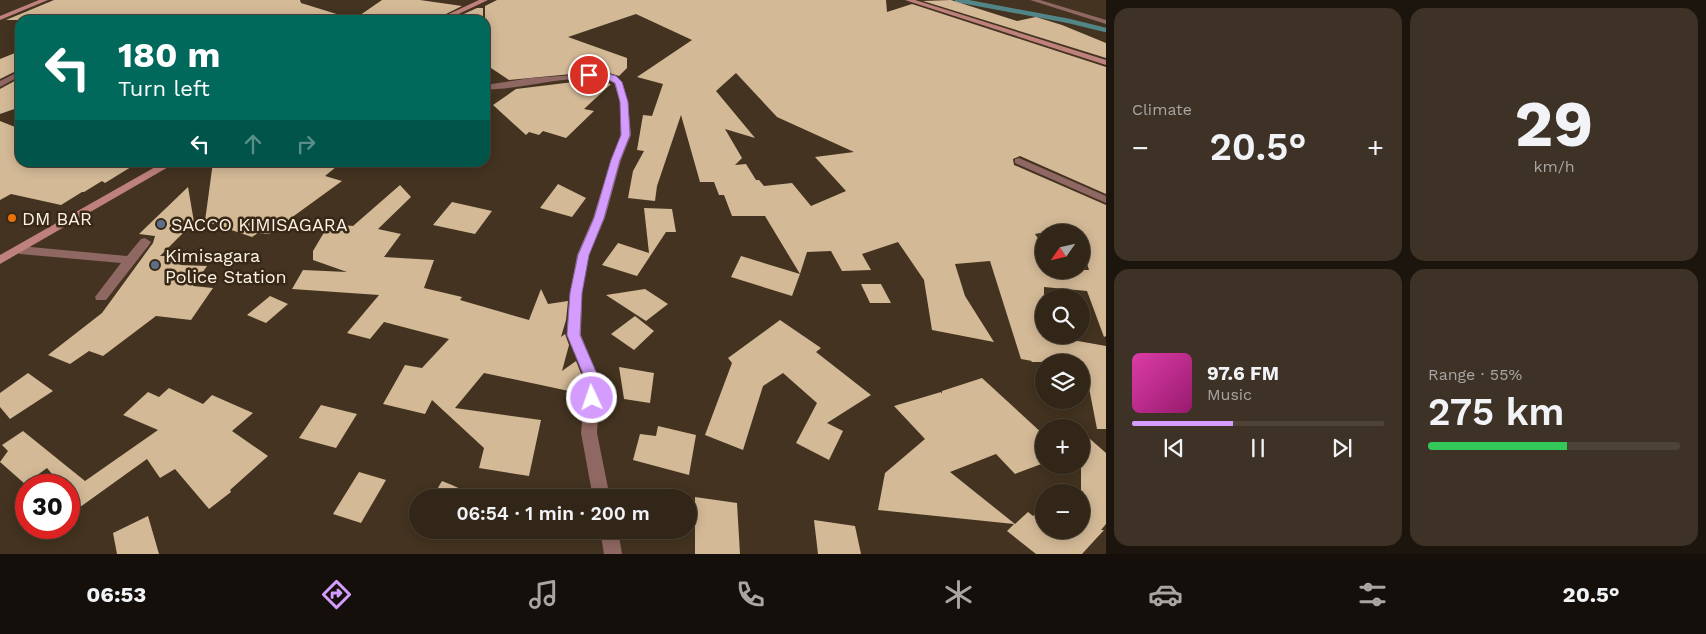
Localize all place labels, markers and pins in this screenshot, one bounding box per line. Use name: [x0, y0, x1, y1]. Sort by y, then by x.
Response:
pin: [568, 54, 610, 96]
place label: DM BAR: [22, 208, 92, 229]
marker: DM BAR: [6, 212, 18, 224]
place label: SACCO KIMISAGARA: [171, 214, 348, 235]
marker: SACCO KIMISAGARA: [155, 218, 167, 230]
place label: Kimisagara Police Station: [165, 245, 287, 287]
marker: Kimisagara Police Station: [149, 259, 161, 271]

